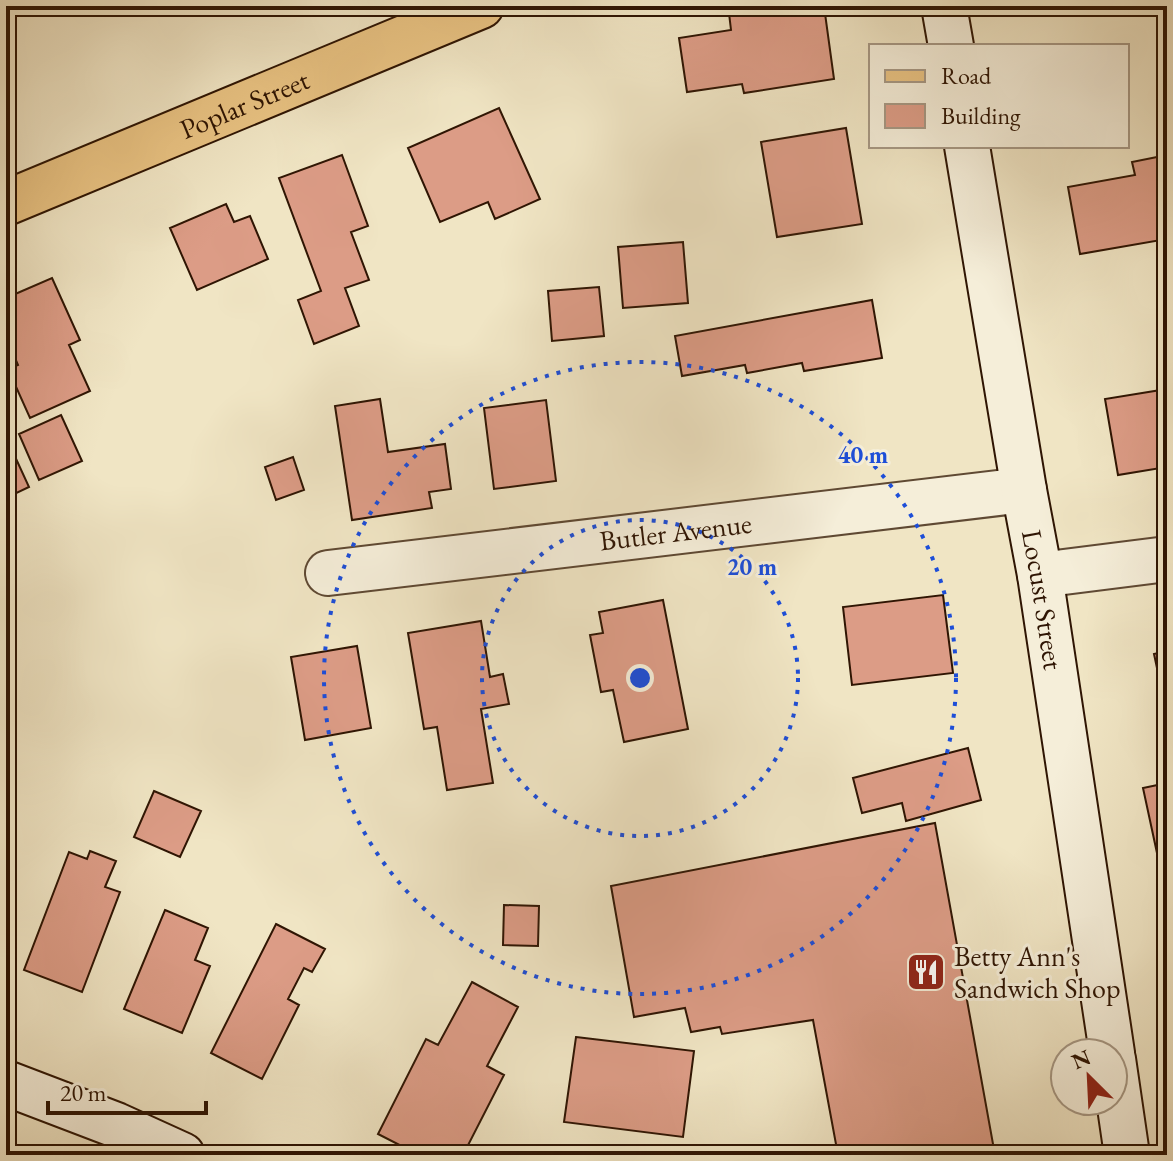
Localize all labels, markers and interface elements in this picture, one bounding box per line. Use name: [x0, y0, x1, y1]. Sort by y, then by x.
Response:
legend: [869, 44, 1129, 148]
text: Road: [941, 60, 992, 91]
street label: Poplar Street: [174, 61, 314, 147]
text: Building: [941, 100, 1021, 131]
text: 40 m: [838, 439, 888, 470]
street label: Butler Avenue: [597, 505, 754, 558]
street label: Locust Street: [1014, 527, 1072, 672]
text: 20 m: [727, 551, 777, 582]
centre of rings: [626, 664, 654, 692]
place label: Betty Ann's Sandwich Shop: [954, 938, 1120, 1006]
restaurant icon: Betty Ann's Sandwich Shop: [905, 951, 947, 993]
north arrow: [1049, 1037, 1129, 1117]
text: N: [1067, 1042, 1095, 1076]
scale bar: [48, 1065, 206, 1115]
text: 20 m: [60, 1077, 107, 1108]

